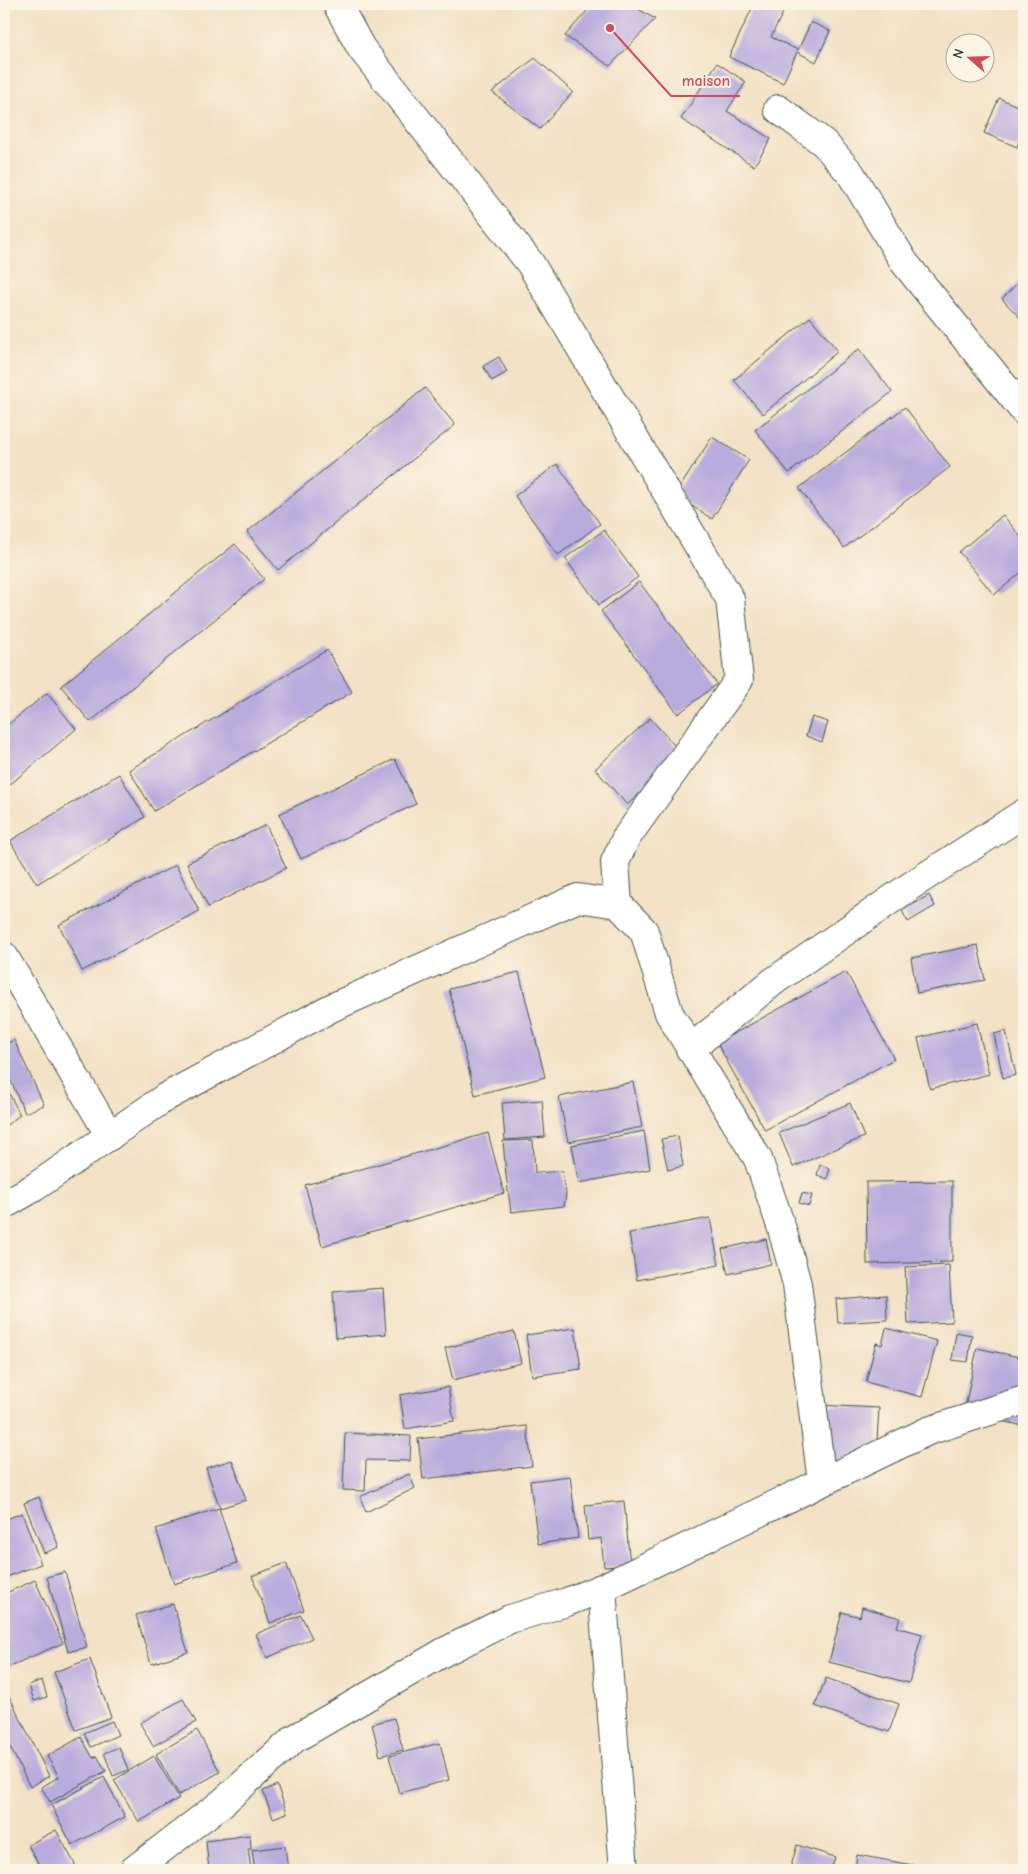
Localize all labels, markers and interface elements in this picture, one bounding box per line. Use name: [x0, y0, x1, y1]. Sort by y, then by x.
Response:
north arrow: [946, 32, 996, 82]
text: N: [949, 47, 968, 61]
callout: maison: [671, 65, 740, 96]
text: maison: [682, 72, 730, 90]

